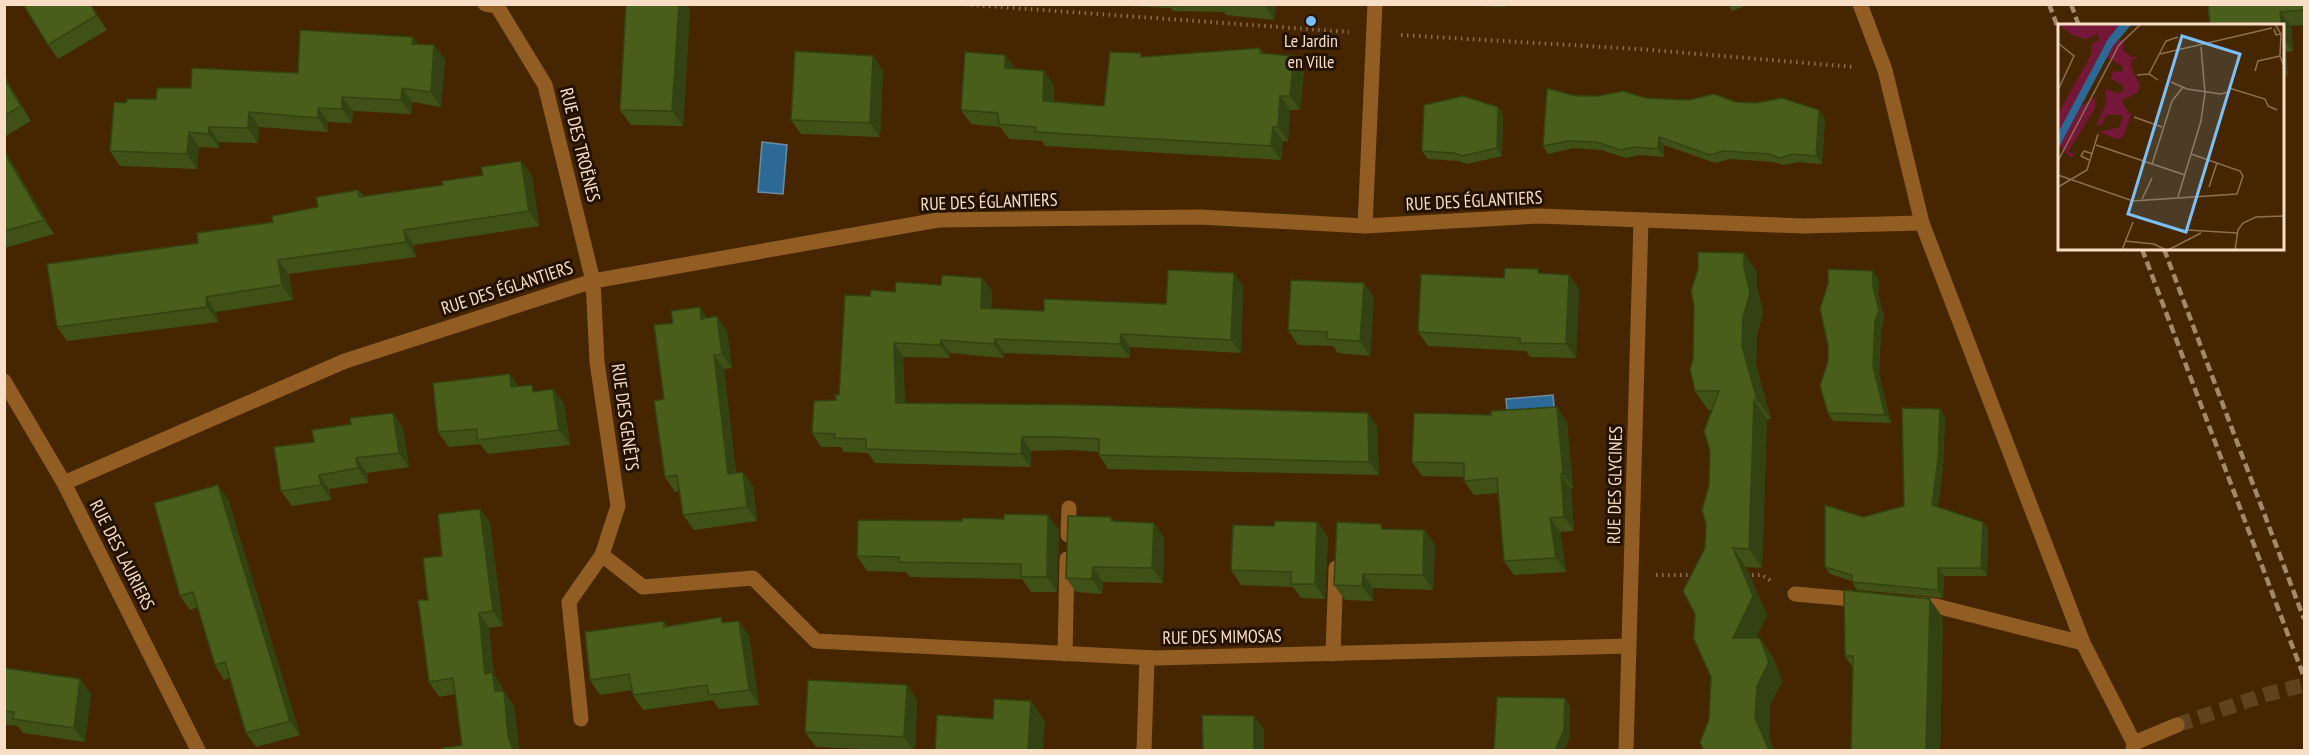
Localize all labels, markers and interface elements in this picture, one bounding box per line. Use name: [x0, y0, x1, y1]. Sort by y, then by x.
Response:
marker: Le Jardin en Ville: [1304, 14, 1318, 28]
inset map: [2058, 24, 2285, 250]
place label: Le Jardin en Ville: [1284, 29, 1338, 73]
street label: RUE DES TROËNES: [555, 85, 606, 205]
street label: RUE DES ÉGLANTIERS: [1405, 185, 1543, 216]
street label: RUE DES ÉGLANTIERS: [920, 188, 1058, 215]
street label: RUE DES ÉGLANTIERS: [438, 255, 576, 320]
street label: RUE DES GENÊTS: [607, 362, 644, 472]
street label: RUE DES GLYCINES: [1602, 425, 1627, 544]
street label: RUE DES LAURIERS: [85, 496, 160, 614]
street label: RUE DES MIMOSAS: [1162, 624, 1282, 649]

